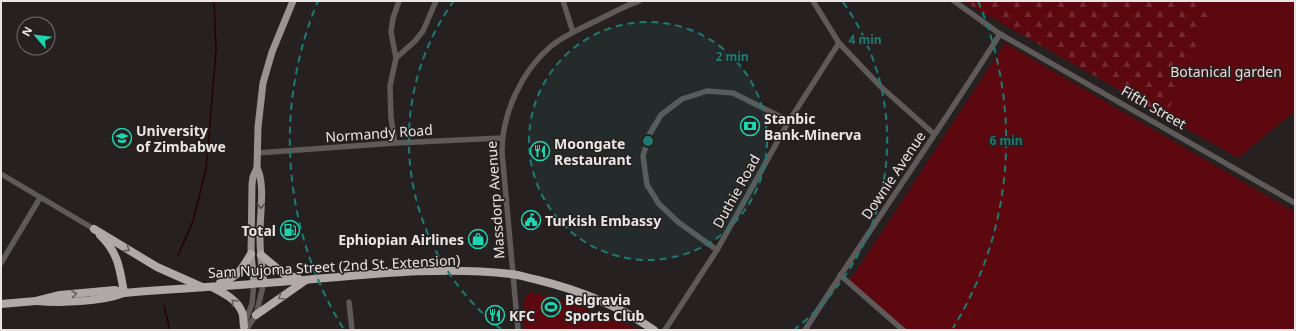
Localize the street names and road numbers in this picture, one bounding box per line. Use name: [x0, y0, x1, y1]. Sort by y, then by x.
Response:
street label: Fifth Street: [1118, 81, 1190, 133]
street label: Normandy Road: [325, 120, 433, 146]
street label: Downie Avenue: [857, 127, 930, 223]
street label: Massdorp Avenue: [481, 140, 509, 260]
street label: Duthie Road: [708, 151, 764, 231]
street label: Sam Nujoma Street (2nd St. Extension): [207, 250, 461, 282]

